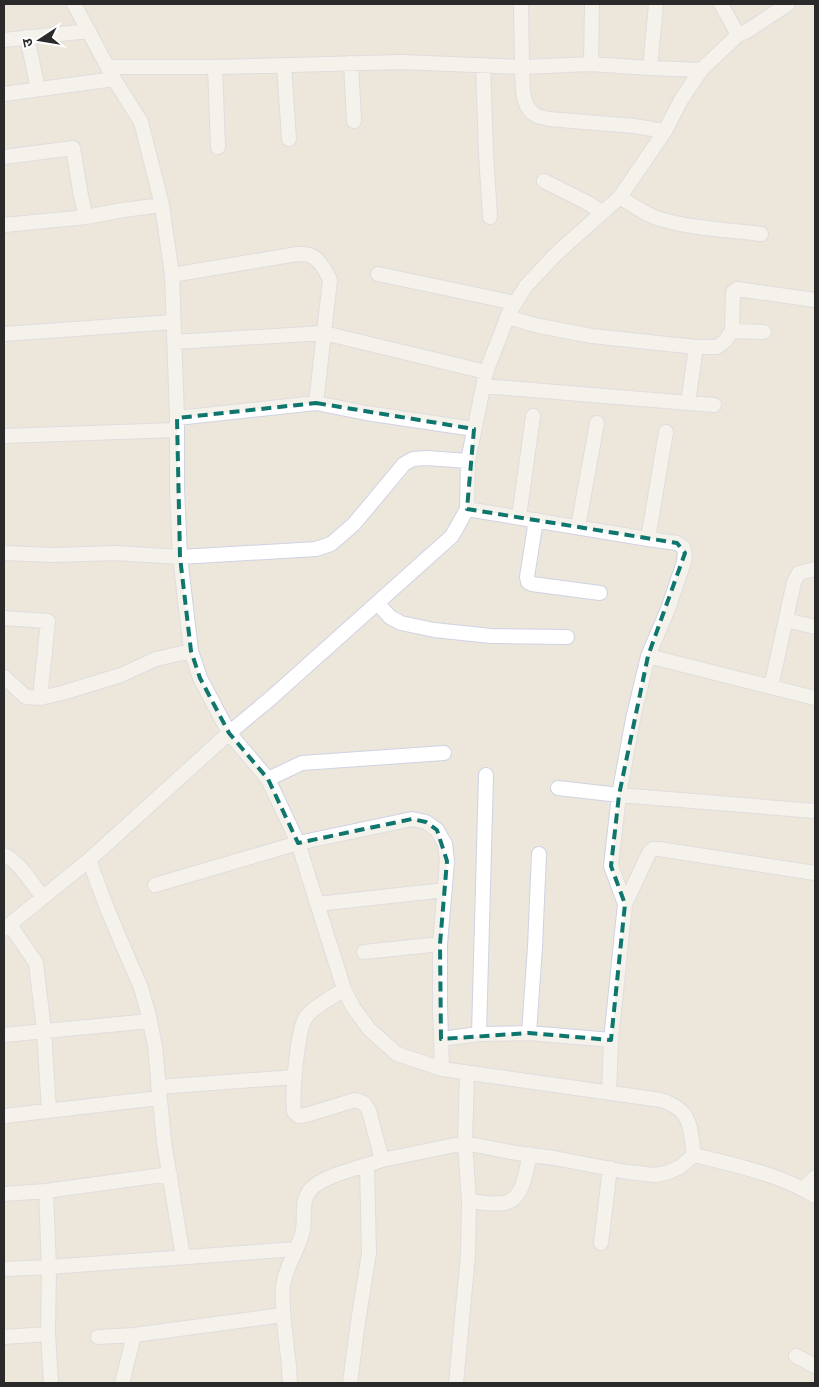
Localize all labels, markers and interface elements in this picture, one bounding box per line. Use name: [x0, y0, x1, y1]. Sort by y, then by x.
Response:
north arrow: [15, 15, 65, 65]
text: उ: [18, 36, 36, 48]

